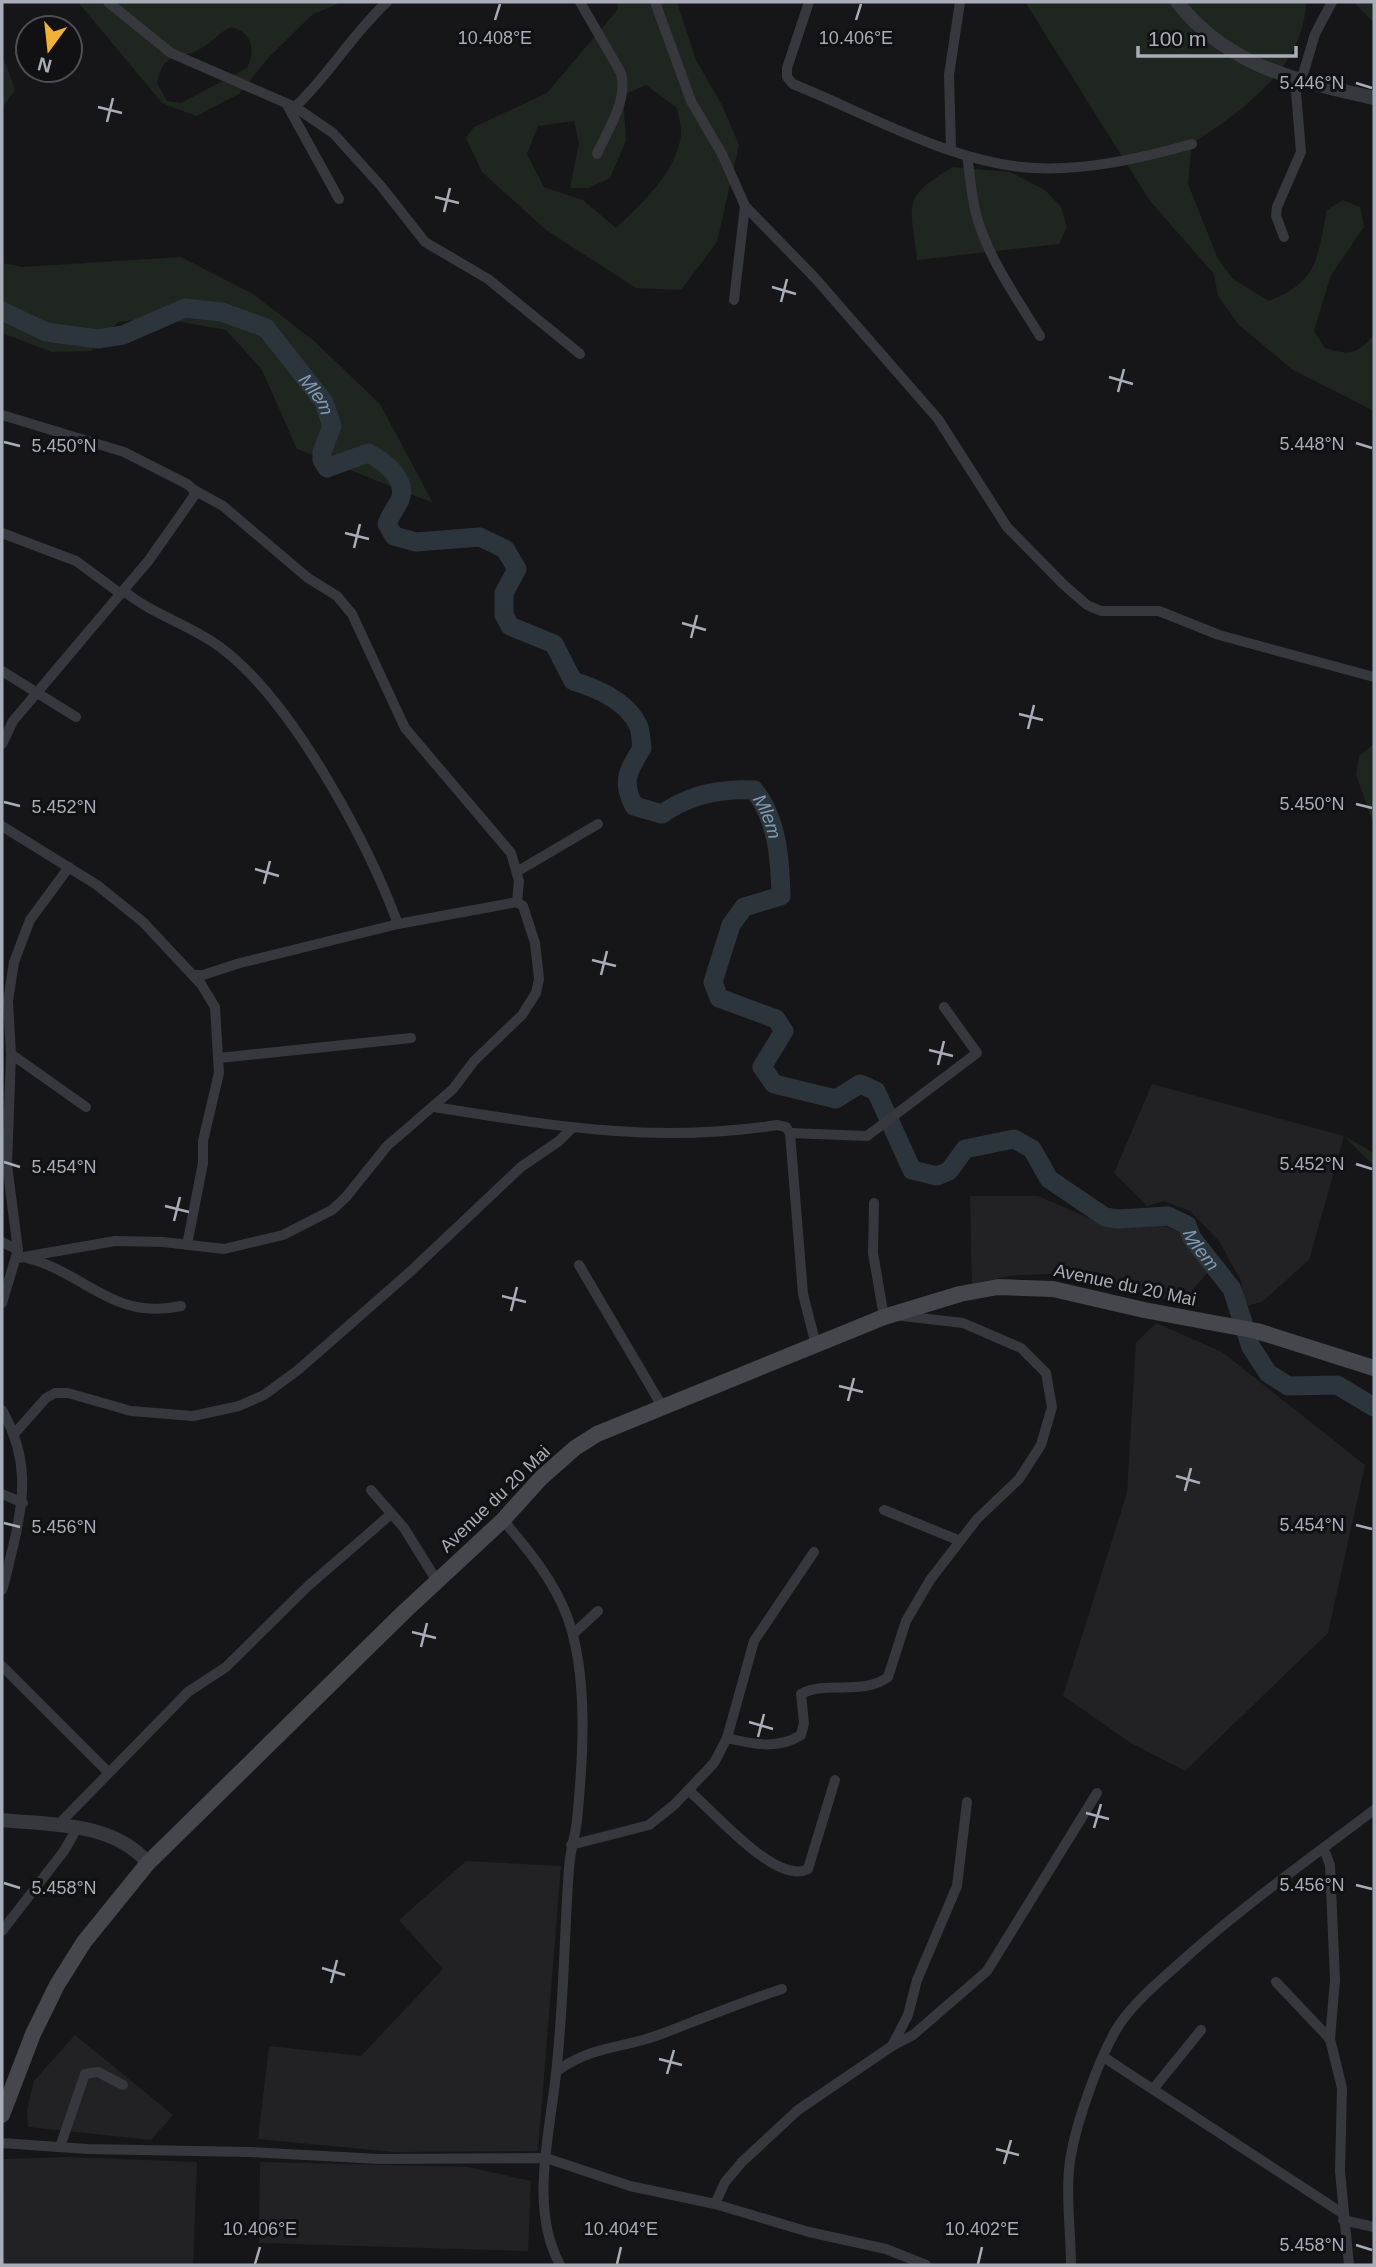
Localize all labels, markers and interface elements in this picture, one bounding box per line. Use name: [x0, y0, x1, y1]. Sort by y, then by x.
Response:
north arrow: [14, 14, 84, 84]
scale bar: [1138, 14, 1296, 58]
text: 100 m: [1148, 27, 1206, 50]
text: 10.408°E: [458, 28, 532, 48]
text: 10.406°E: [819, 28, 893, 48]
text: N: [35, 53, 54, 77]
text: 5.446°N: [1279, 73, 1345, 93]
water label: Mlem: [295, 369, 338, 418]
text: 5.448°N: [1279, 434, 1345, 454]
text: 5.450°N: [31, 436, 97, 456]
water label: Mlem: [749, 790, 786, 841]
text: 5.450°N: [1279, 794, 1345, 814]
text: 5.452°N: [31, 797, 97, 817]
text: 5.452°N: [1279, 1154, 1345, 1174]
text: 5.454°N: [31, 1157, 97, 1177]
water label: Mlem: [1179, 1226, 1224, 1274]
street label: Avenue du 20 Mai: [1052, 1260, 1198, 1310]
street label: Avenue du 20 Mai: [436, 1442, 554, 1556]
text: 5.454°N: [1279, 1515, 1345, 1535]
text: 5.456°N: [31, 1517, 97, 1537]
text: 5.456°N: [1279, 1875, 1345, 1895]
text: 5.458°N: [31, 1878, 97, 1898]
text: 10.406°E: [223, 2219, 297, 2239]
text: 10.404°E: [584, 2219, 658, 2239]
text: 10.402°E: [945, 2219, 1019, 2239]
text: 5.458°N: [1279, 2235, 1345, 2255]

